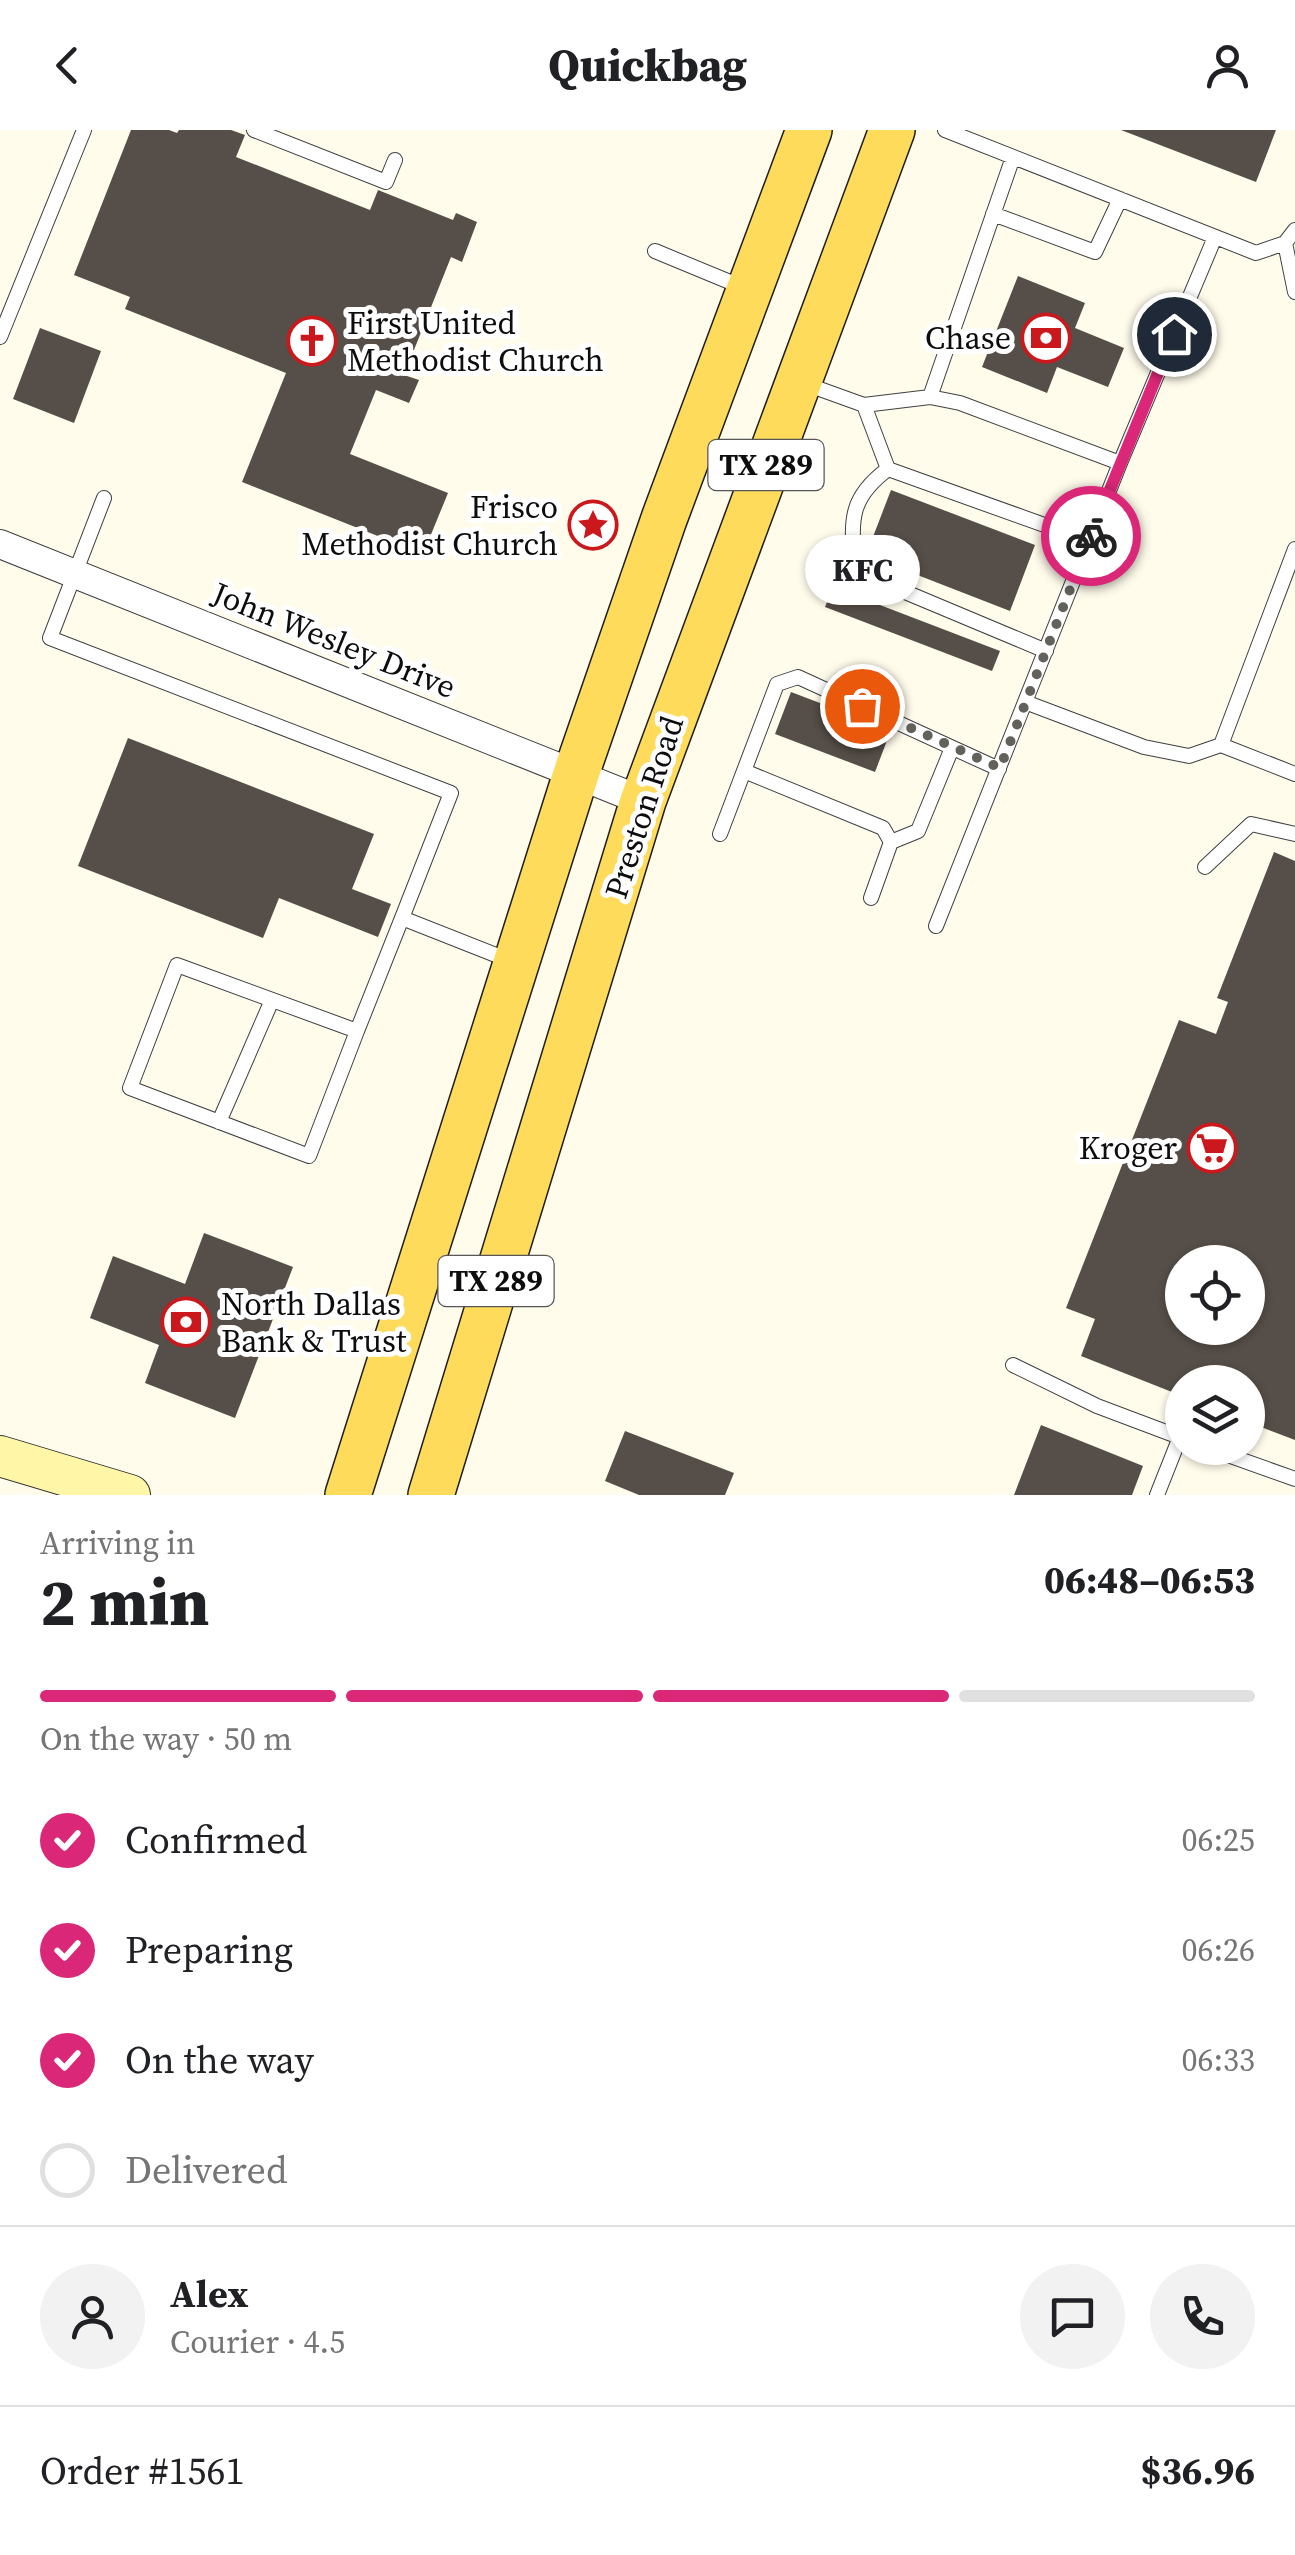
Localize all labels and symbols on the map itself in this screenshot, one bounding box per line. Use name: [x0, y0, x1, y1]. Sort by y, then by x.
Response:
pin: [1132, 292, 1217, 377]
place label: First United Methodist Church: [347, 301, 604, 382]
bank icon: Chase: [1020, 312, 1072, 364]
church icon: First United Methodist Church: [286, 315, 338, 367]
place label: Chase: [925, 316, 1011, 360]
road number: TX 289: [708, 440, 824, 490]
place label: Frisco Methodist Church: [301, 485, 558, 566]
courier: [1041, 486, 1141, 586]
place icon: Frisco Methodist Church: [567, 499, 619, 551]
callout: KFC: [804, 536, 920, 606]
street label: John Wesley Drive: [205, 571, 462, 709]
pin: [820, 664, 905, 749]
street label: Preston Road: [594, 710, 694, 904]
supermarket icon: Kroger: [1186, 1122, 1238, 1174]
place label: Kroger: [1079, 1126, 1177, 1170]
road number: TX 289: [438, 1256, 554, 1306]
place label: North Dallas Bank & Trust: [221, 1282, 407, 1363]
bank icon: North Dallas Bank & Trust: [160, 1296, 212, 1348]

